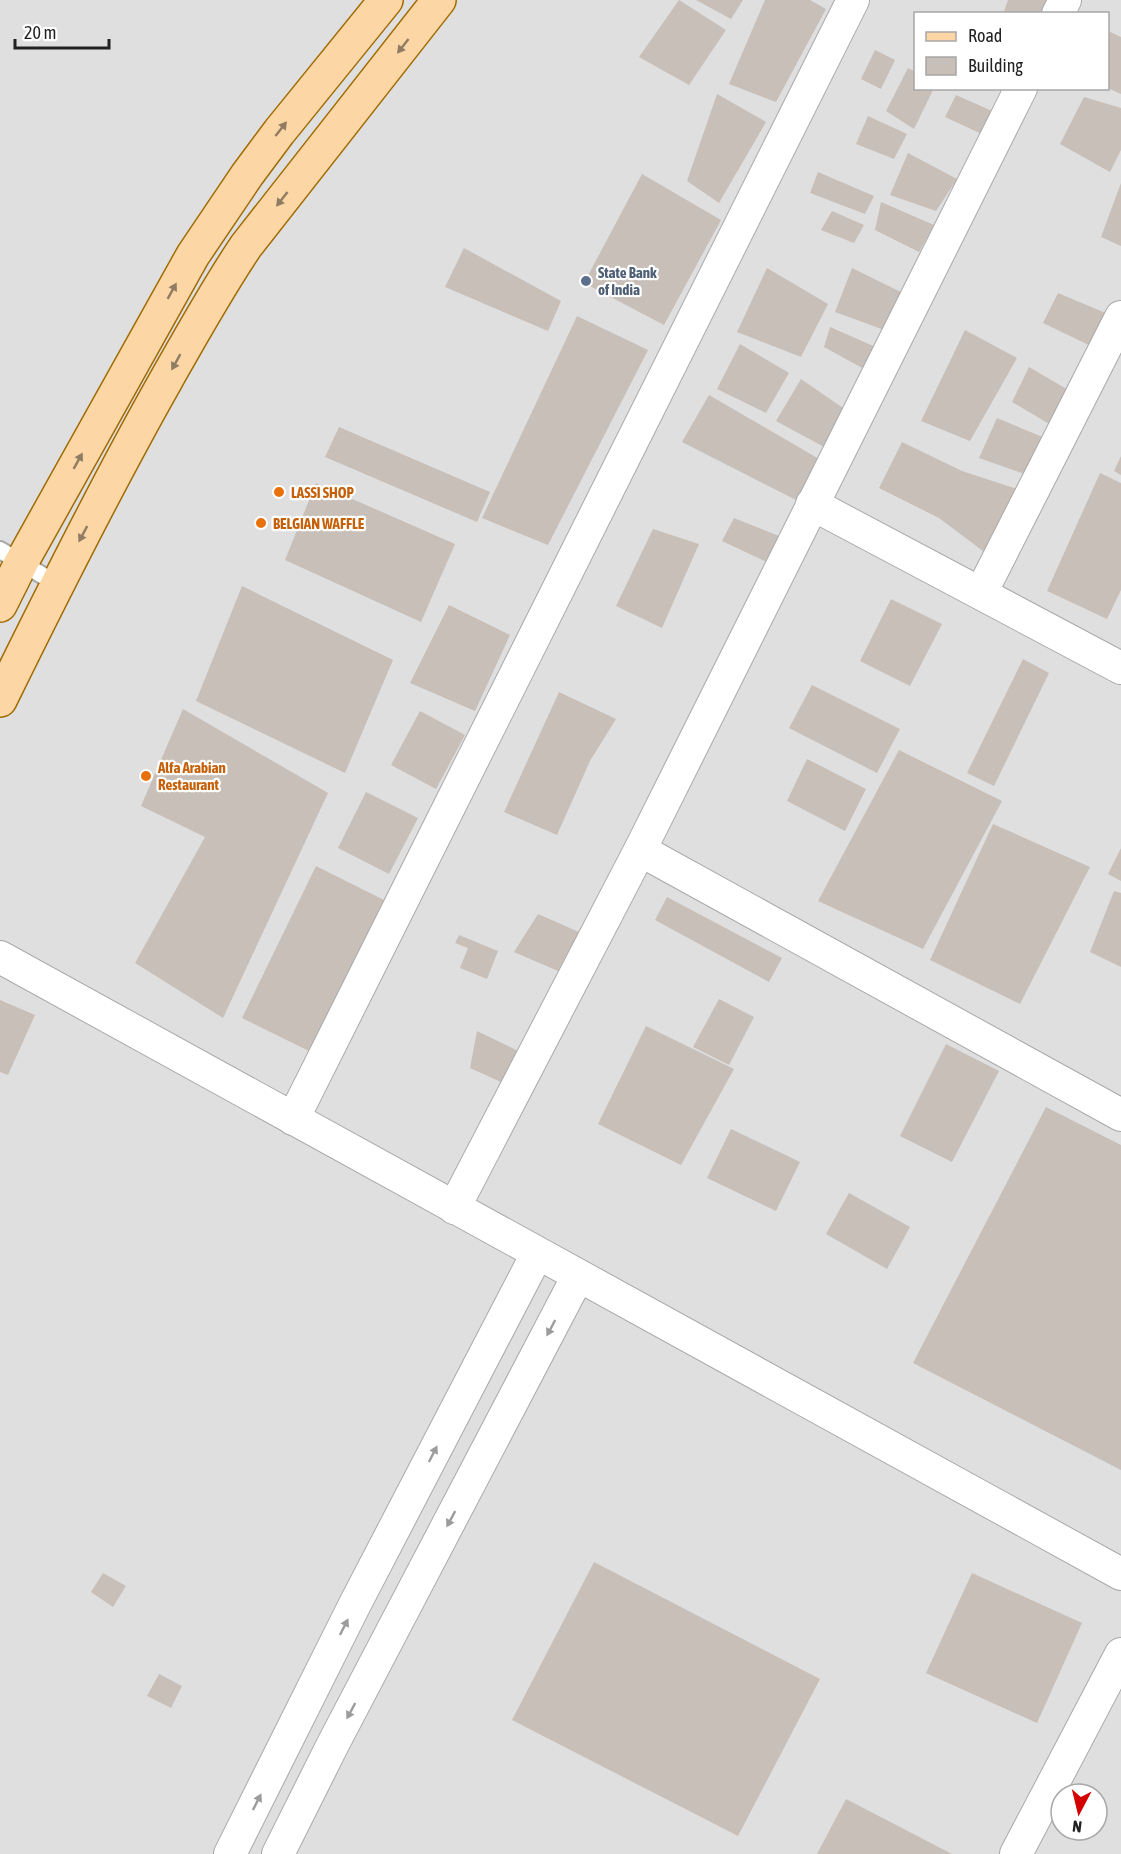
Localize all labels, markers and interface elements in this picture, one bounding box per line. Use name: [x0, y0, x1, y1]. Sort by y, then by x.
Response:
scale bar: [15, 12, 110, 50]
legend: [914, 12, 1109, 90]
text: 20 m: [24, 22, 56, 43]
text: Road: [968, 25, 1002, 46]
one-way arrow: [396, 38, 409, 54]
text: Building: [968, 55, 1023, 76]
one-way arrow: [275, 122, 287, 137]
one-way arrow: [277, 192, 289, 207]
place label: State Bank of India: [598, 264, 657, 298]
marker: State Bank of India: [579, 274, 593, 288]
one-way arrow: [167, 283, 178, 299]
one-way arrow: [171, 354, 181, 371]
one-way arrow: [73, 452, 83, 469]
place label: LASSI SHOP: [291, 484, 354, 501]
marker: LASSI SHOP: [272, 485, 286, 499]
place label: BELGIAN WAFFLE: [273, 515, 365, 532]
marker: BELGIAN WAFFLE: [254, 516, 268, 530]
one-way arrow: [78, 526, 88, 543]
place label: Alfa Arabian Restaurant: [157, 759, 226, 793]
marker: Alfa Arabian Restaurant: [139, 769, 153, 783]
one-way arrow: [546, 1320, 556, 1337]
one-way arrow: [428, 1445, 438, 1462]
one-way arrow: [446, 1511, 456, 1528]
one-way arrow: [339, 1619, 348, 1636]
one-way arrow: [346, 1702, 355, 1719]
north arrow: [1049, 1782, 1109, 1842]
one-way arrow: [252, 1793, 261, 1810]
text: N: [1071, 1817, 1083, 1836]

